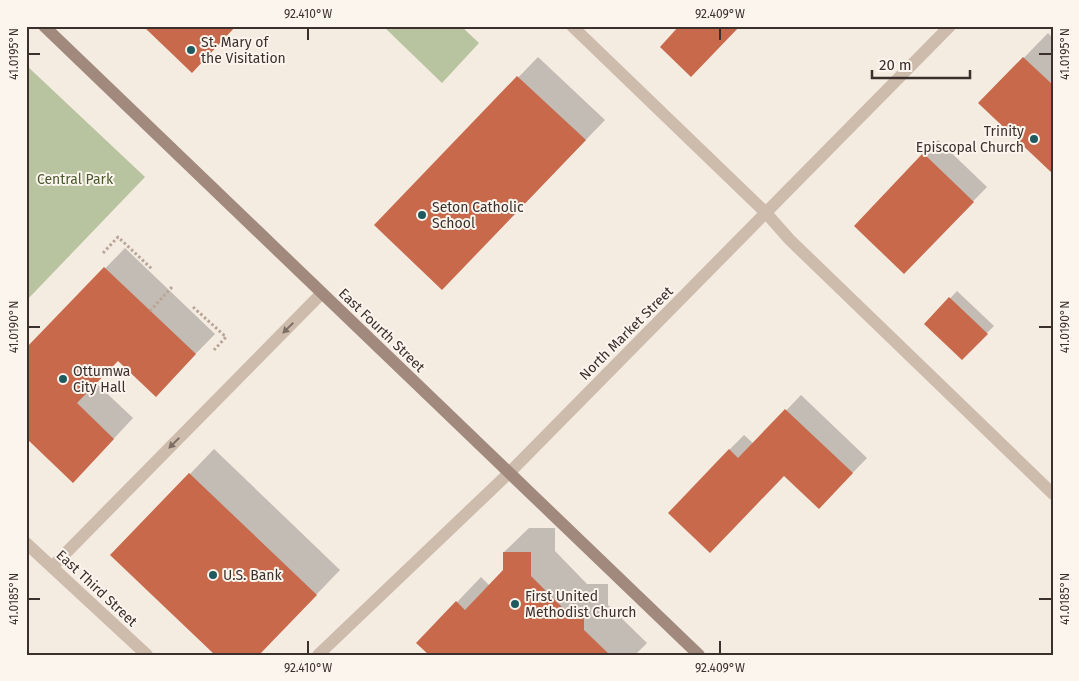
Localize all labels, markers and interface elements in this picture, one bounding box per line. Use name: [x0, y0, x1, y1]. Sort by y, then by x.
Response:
text: 92.410°W: [284, 7, 332, 21]
text: 92.409°W: [695, 7, 745, 21]
text: 41.0195°N: [7, 28, 21, 80]
text: 41.0195°N: [1058, 28, 1072, 80]
place label: St. Mary of the Visitation: [201, 34, 286, 67]
marker: St. Mary of the Visitation: [185, 44, 197, 56]
scale bar: [872, 48, 969, 80]
text: 20 m: [879, 56, 912, 74]
place label: Trinity Episcopal Church: [916, 123, 1024, 156]
marker: Trinity Episcopal Church: [1028, 133, 1040, 145]
park label: Central Park: [37, 171, 114, 188]
place label: Seton Catholic School: [432, 199, 524, 232]
marker: Seton Catholic School: [416, 209, 428, 221]
street label: North Market Street: [576, 282, 677, 384]
street label: East Fourth Street: [335, 285, 429, 376]
text: 41.0190°N: [7, 301, 21, 353]
text: 41.0190°N: [1058, 301, 1072, 353]
one-way arrow: [282, 321, 294, 333]
place label: Ottumwa City Hall: [73, 363, 130, 396]
marker: Ottumwa City Hall: [57, 373, 69, 385]
one-way arrow: [168, 437, 180, 449]
street label: East Third Street: [53, 546, 141, 631]
place label: U.S. Bank: [223, 567, 283, 584]
marker: U.S. Bank: [207, 569, 219, 581]
text: 41.0185°N: [7, 573, 21, 625]
text: 41.0185°N: [1058, 573, 1072, 625]
place label: First United Methodist Church: [525, 588, 637, 621]
marker: First United Methodist Church: [509, 598, 521, 610]
text: 92.410°W: [284, 661, 332, 675]
text: 92.409°W: [695, 661, 745, 675]

